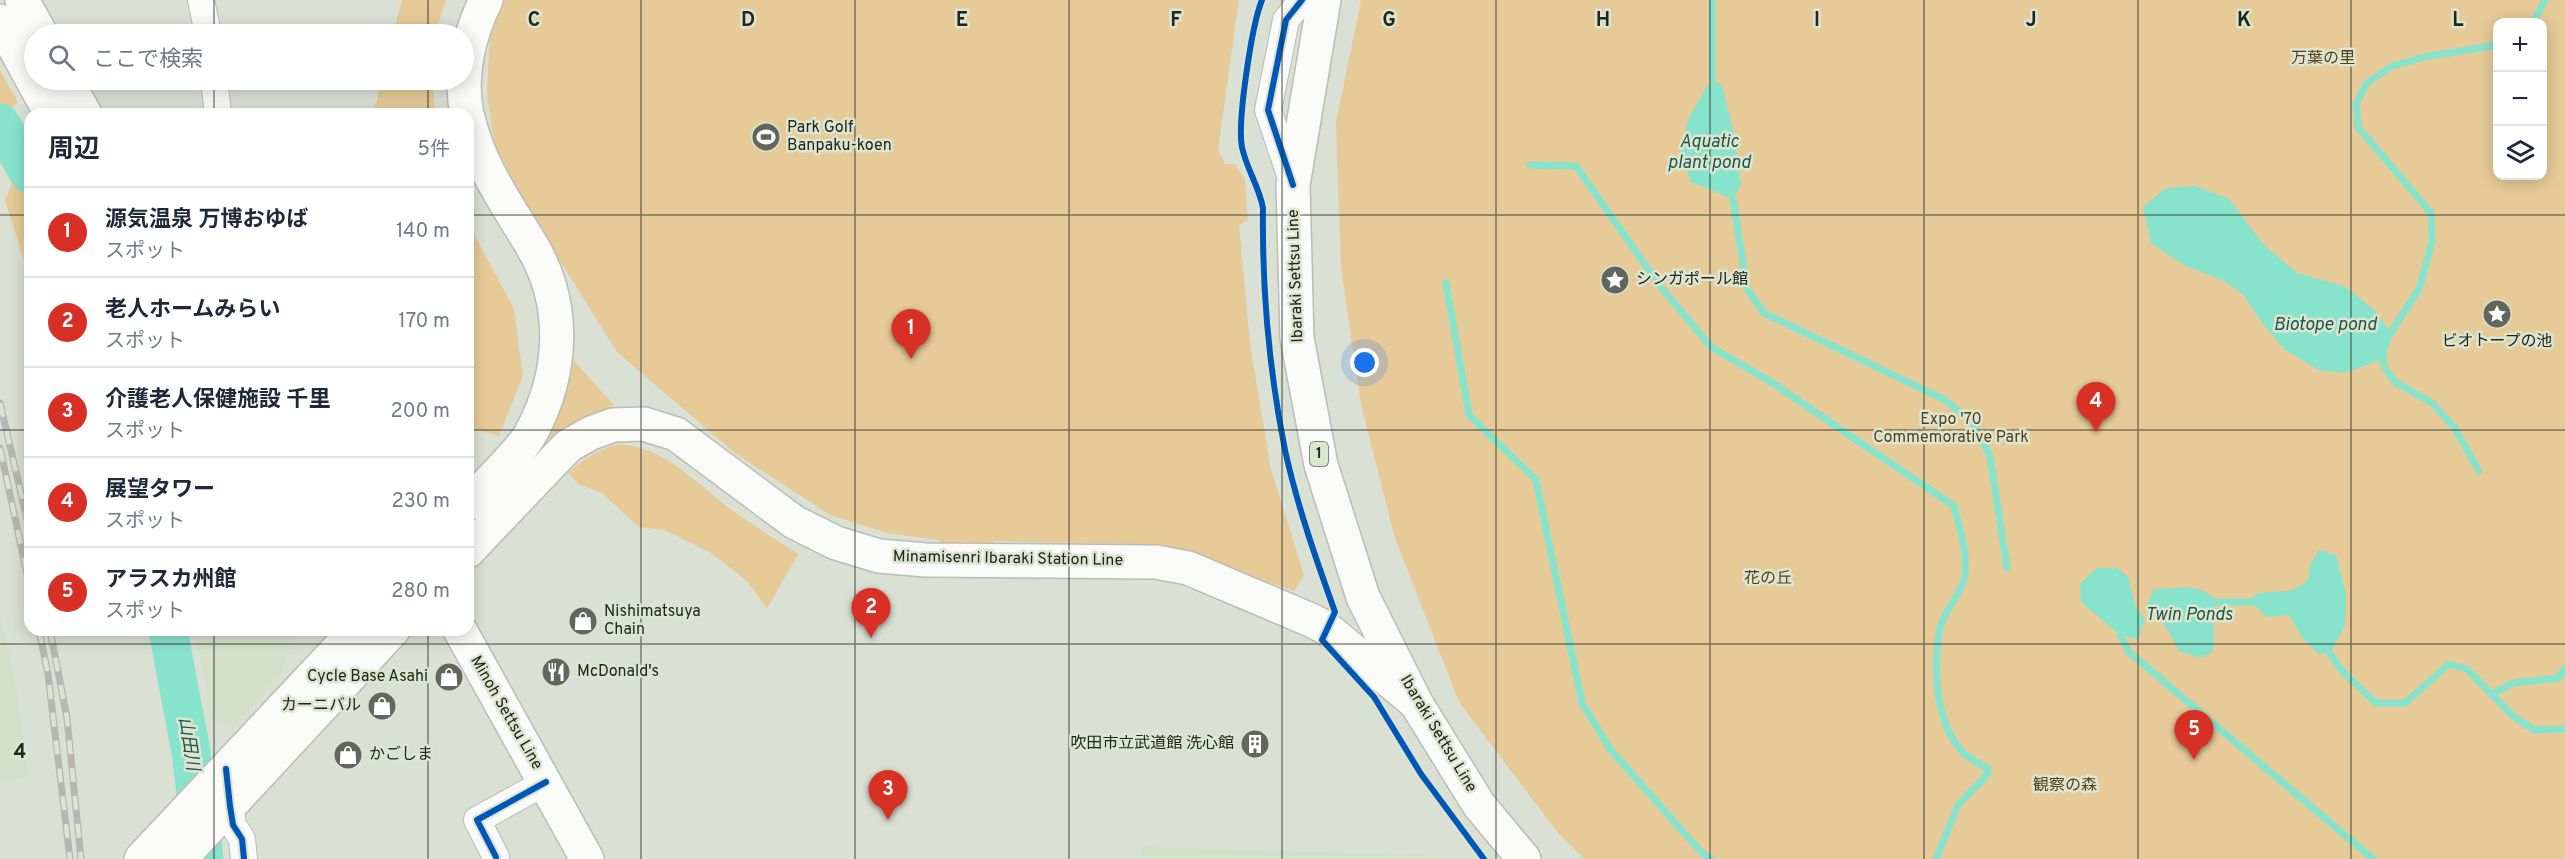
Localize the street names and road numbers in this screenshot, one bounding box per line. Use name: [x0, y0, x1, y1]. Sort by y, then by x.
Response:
street label: Ibaraki Settsu Line: [1284, 209, 1308, 343]
road number: 1: [1310, 442, 1328, 466]
street label: Minamisenri Ibaraki Station Line: [893, 547, 1123, 571]
street label: Minoh Settsu Line: [465, 652, 547, 774]
street label: Ibaraki Settsu Line: [1395, 672, 1481, 796]

